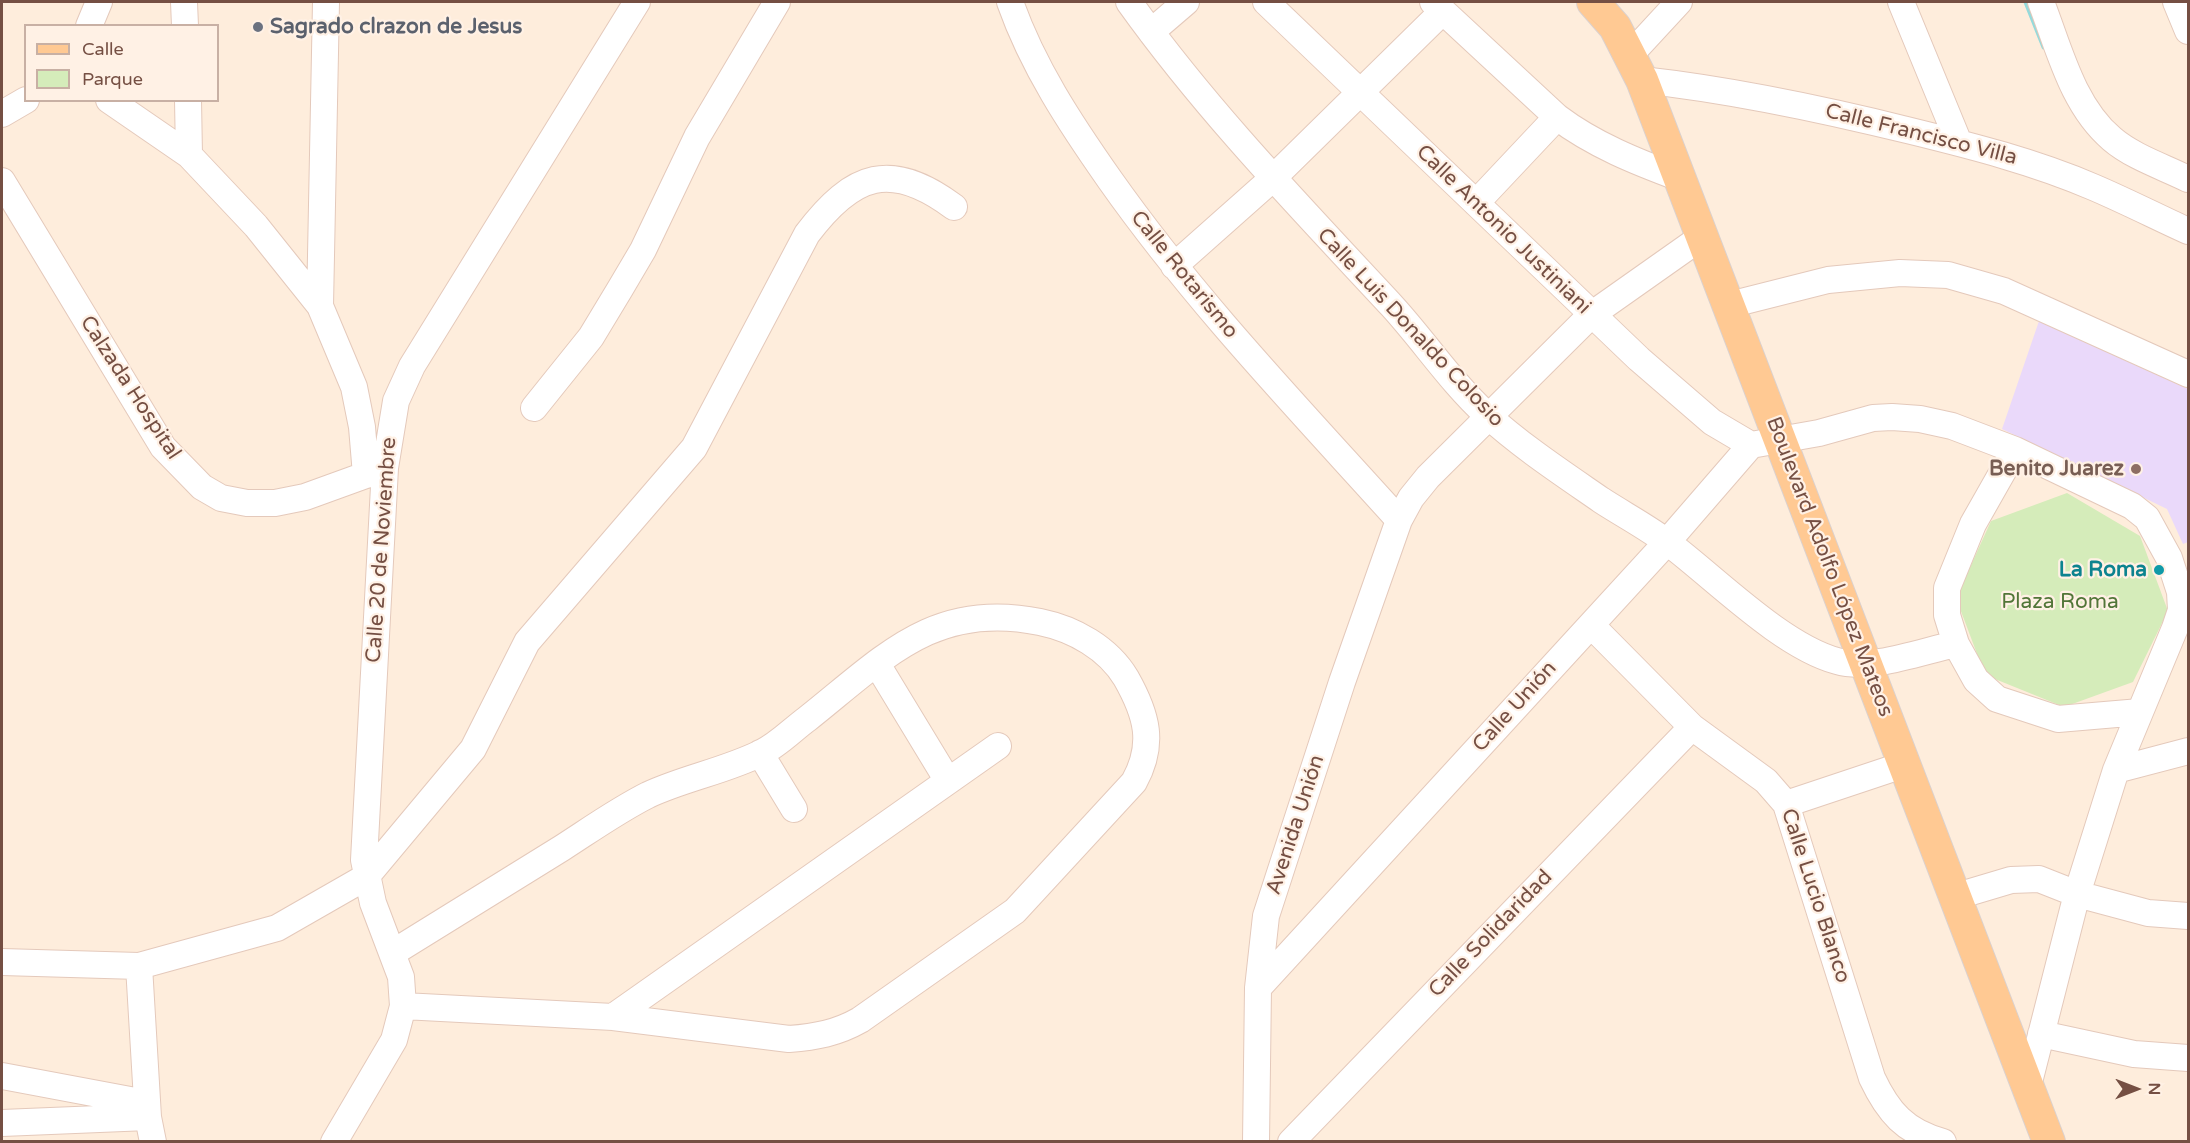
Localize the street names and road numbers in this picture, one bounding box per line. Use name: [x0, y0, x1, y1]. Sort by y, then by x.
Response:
street label: Calle Francisco Villa: [1823, 99, 2019, 171]
street label: Calle Antonio Justiniani: [1411, 140, 1595, 320]
street label: Calle Rotarismo: [1125, 206, 1243, 344]
street label: Calle Luis Donaldo Colosio: [1311, 223, 1509, 433]
street label: Calzada Hospital: [74, 311, 186, 465]
street label: Boulevard Adolfo López Mateos: [1760, 414, 1898, 720]
street label: Calle 20 de Noviembre: [362, 436, 402, 664]
street label: Calle Unión: [1468, 656, 1562, 758]
street label: Avenida Unión: [1262, 752, 1330, 898]
street label: Calle Lucio Blanco: [1775, 806, 1855, 986]
street label: Calle Solidaridad: [1424, 865, 1558, 1003]

